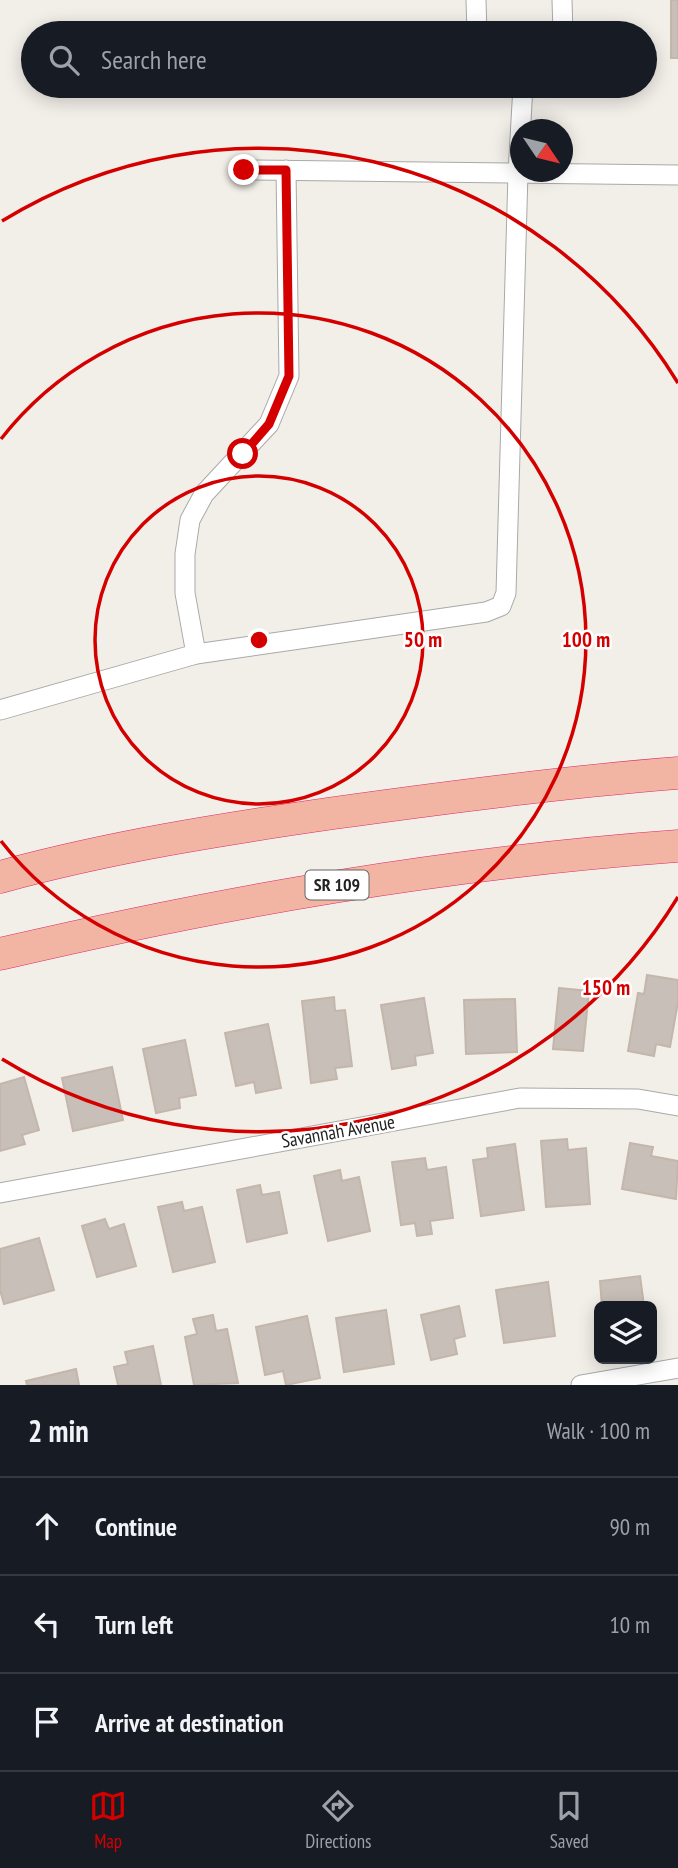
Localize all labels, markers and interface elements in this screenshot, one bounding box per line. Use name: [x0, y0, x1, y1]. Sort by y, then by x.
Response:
search box: [21, 21, 657, 98]
icon: search: [45, 41, 83, 79]
text: Search here: [101, 43, 207, 76]
north arrow: [510, 119, 573, 182]
route end: [228, 154, 259, 185]
route start: [227, 438, 258, 469]
text: 50 m: [404, 626, 442, 653]
text: 100 m: [562, 626, 610, 653]
centre of rings: [247, 628, 271, 652]
road number: SR 109: [306, 870, 368, 900]
text: 150 m: [582, 974, 630, 1001]
street label: Savannah Avenue: [279, 1109, 397, 1153]
map controls: [594, 1301, 657, 1364]
button: layers: [594, 1301, 657, 1364]
text: 2 min: [28, 1411, 89, 1450]
text: Walk · 100 m: [547, 1416, 650, 1445]
icon: ahead: [28, 1507, 66, 1545]
text: Continue: [95, 1510, 177, 1543]
text: 90 m: [609, 1512, 650, 1541]
icon: left: [28, 1605, 66, 1643]
text: Turn left: [95, 1608, 173, 1641]
text: 10 m: [609, 1610, 650, 1639]
icon: arrive: [28, 1703, 66, 1741]
text: Arrive at destination: [95, 1706, 284, 1739]
tab: Map: [89, 1787, 127, 1853]
tab: Directions: [305, 1787, 371, 1853]
tab: Saved: [550, 1787, 589, 1853]

